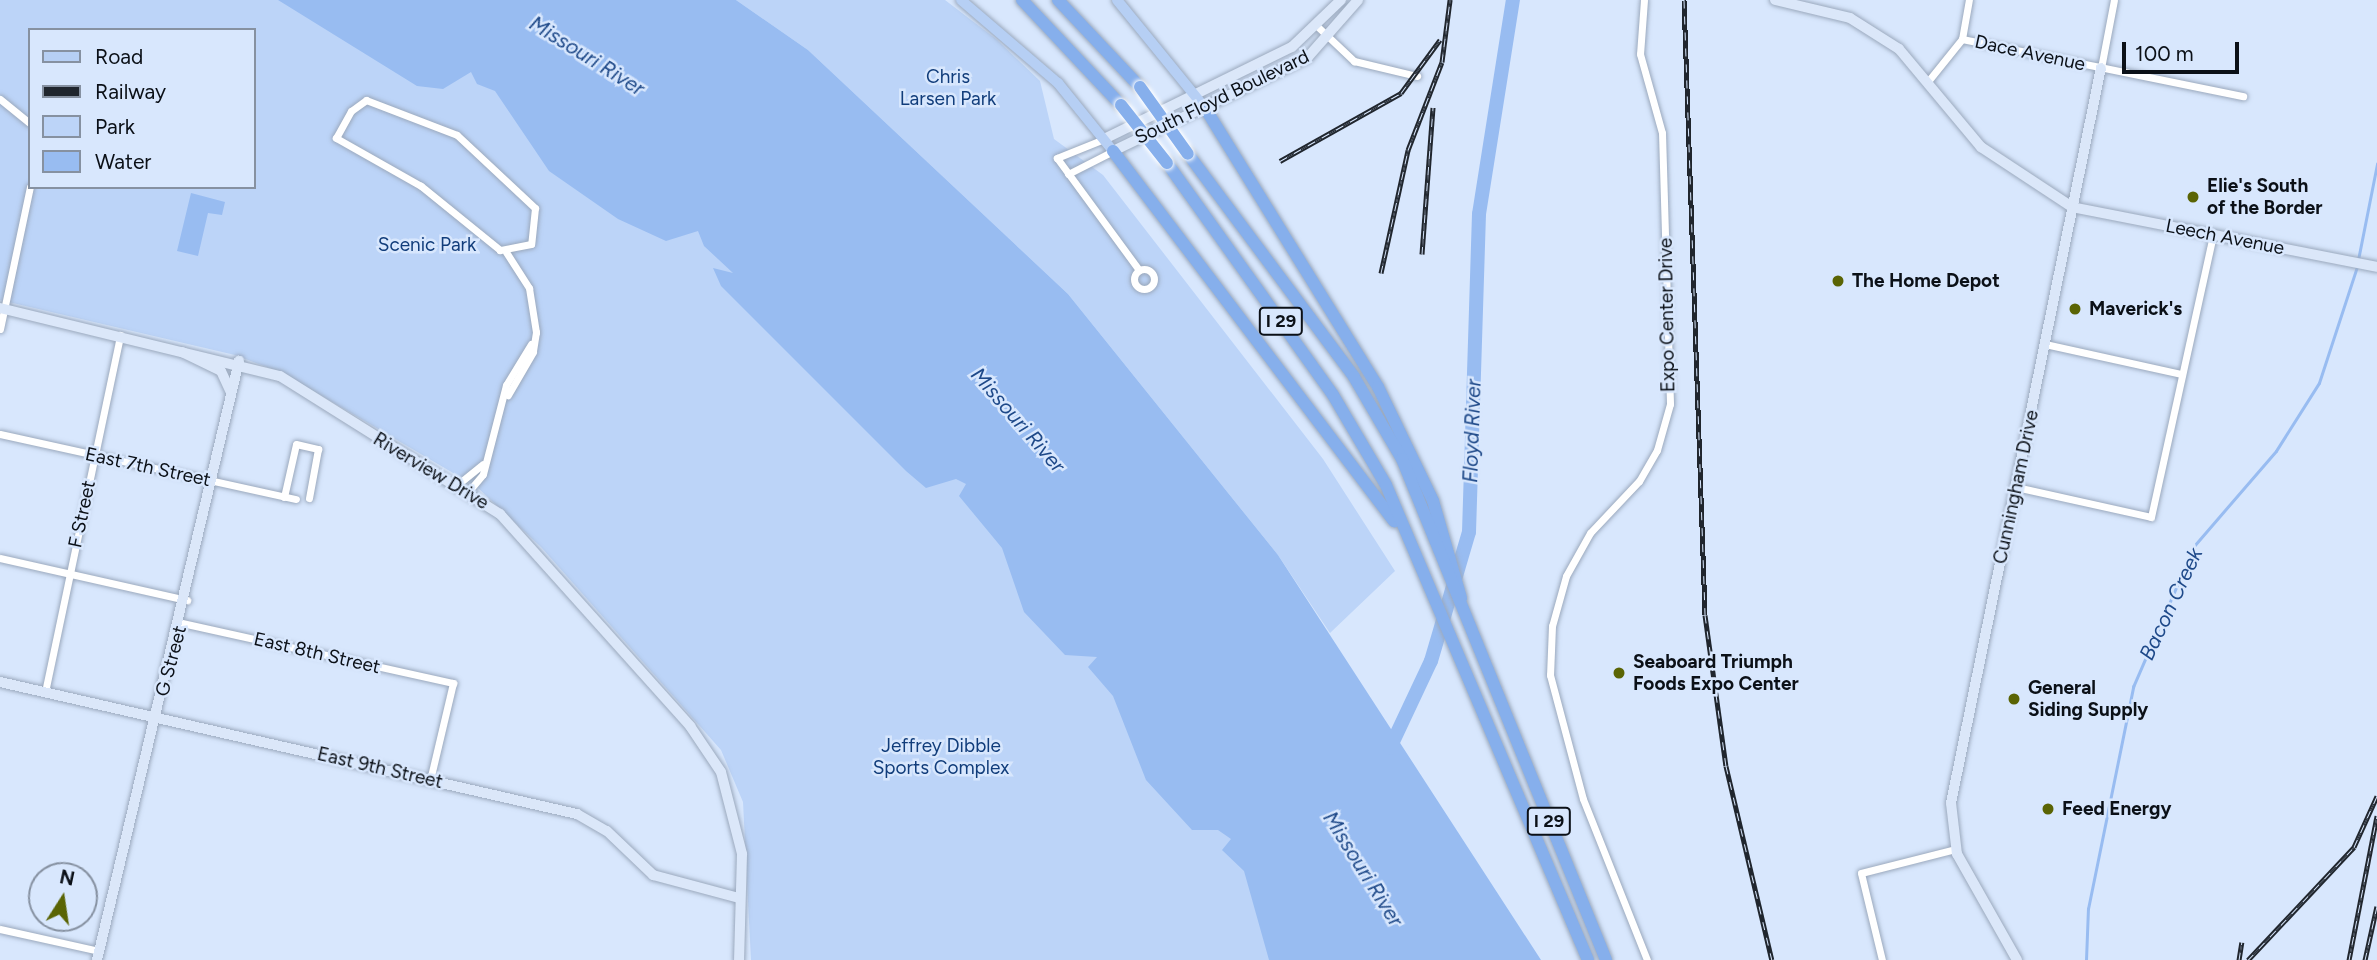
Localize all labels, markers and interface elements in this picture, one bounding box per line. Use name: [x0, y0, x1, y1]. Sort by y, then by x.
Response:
water label: Missouri River: [525, 11, 649, 101]
legend: [28, 28, 256, 189]
scale bar: [2125, 28, 2242, 72]
street label: Dace Avenue: [1973, 30, 2087, 76]
text: 100 m: [2135, 41, 2194, 66]
text: Road: [95, 44, 143, 69]
street label: South Floyd Boulevard: [1131, 45, 1313, 149]
park label: Chris Larsen Park: [900, 66, 996, 110]
text: Railway: [95, 79, 166, 104]
text: Park: [95, 114, 135, 139]
text: Water: [95, 149, 151, 174]
place label: Elie's South of the Border: [2207, 175, 2322, 219]
marker: Elie's South of the Border: [2185, 189, 2201, 205]
street label: Leech Avenue: [2164, 214, 2286, 260]
park label: Scenic Park: [378, 234, 476, 256]
street label: Expo Center Drive: [1654, 238, 1680, 392]
place label: The Home Depot: [1852, 270, 2000, 292]
marker: The Home Depot: [1830, 273, 1846, 289]
place label: Maverick's: [2089, 298, 2182, 320]
marker: Maverick's: [2067, 301, 2083, 317]
road number: I 29: [1258, 306, 1304, 335]
water label: Missouri River: [966, 362, 1070, 478]
water label: Floyd River: [1458, 379, 1486, 483]
street label: Cunningham Drive: [1989, 408, 2043, 566]
street label: Riverview Drive: [369, 428, 493, 514]
street label: East 7th Street: [83, 443, 213, 491]
street label: F Street: [64, 478, 100, 550]
water label: Bacon Creek: [2134, 544, 2208, 664]
street label: G Street: [151, 623, 191, 699]
street label: East 8th Street: [252, 627, 382, 679]
place label: Seaboard Triumph Foods Expo Center: [1633, 651, 1799, 695]
marker: Seaboard Triumph Foods Expo Center: [1611, 665, 1627, 681]
place label: General Siding Supply: [2028, 677, 2148, 721]
marker: General Siding Supply: [2006, 691, 2022, 707]
park label: Jeffrey Dibble Sports Complex: [873, 735, 1009, 779]
street label: East 9th Street: [315, 742, 445, 794]
place label: Feed Energy: [2062, 798, 2171, 820]
marker: Feed Energy: [2040, 801, 2056, 817]
road number: I 29: [1526, 806, 1572, 836]
water label: Missouri River: [1318, 807, 1408, 931]
north arrow: [28, 862, 98, 932]
text: N: [57, 865, 77, 891]

